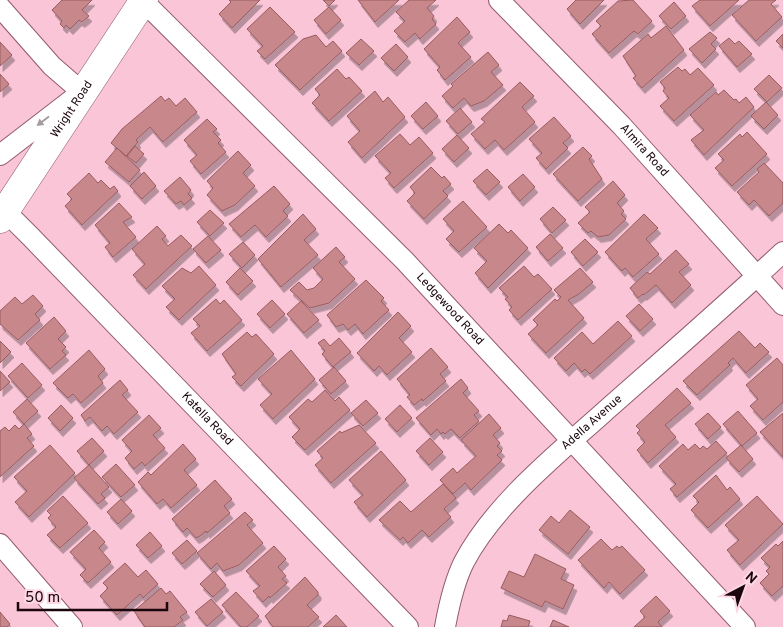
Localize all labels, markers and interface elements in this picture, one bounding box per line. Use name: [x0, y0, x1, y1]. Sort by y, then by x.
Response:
street label: Wright Road: [47, 78, 97, 141]
one-way arrow: [36, 116, 50, 126]
street label: Almira Road: [616, 121, 672, 180]
street label: Ledgewood Road: [412, 270, 487, 349]
street label: Katella Road: [178, 389, 236, 449]
street label: Adella Avenue: [558, 392, 626, 454]
north arrow: [718, 562, 768, 612]
text: N: [741, 569, 760, 588]
scale bar: [18, 580, 166, 612]
text: 50 m: [25, 589, 60, 608]

